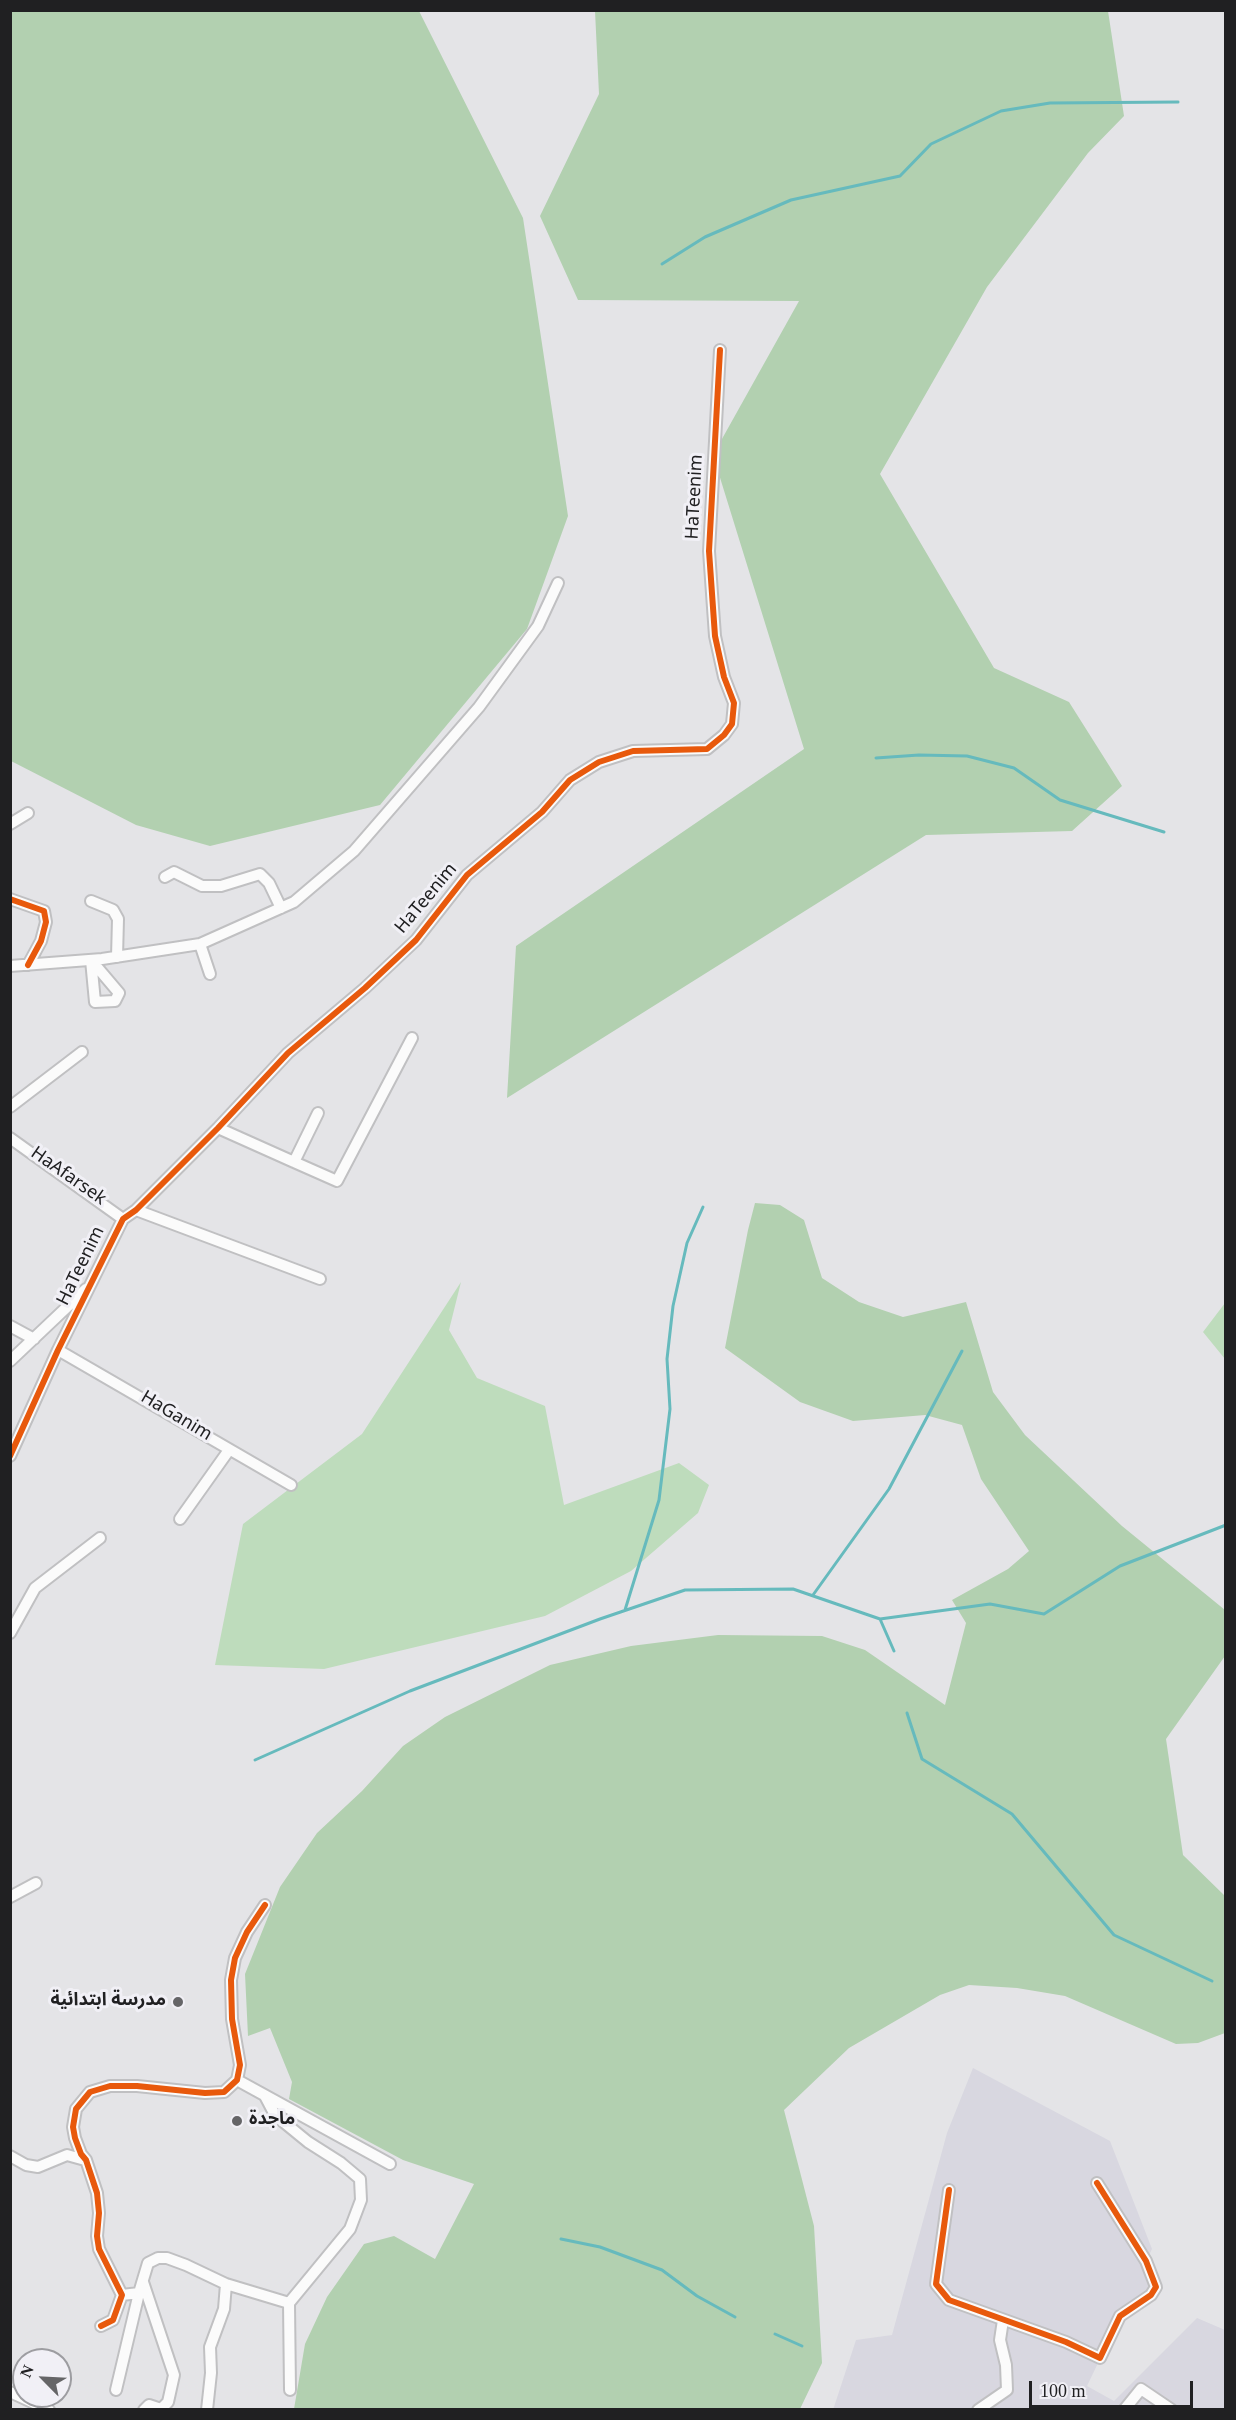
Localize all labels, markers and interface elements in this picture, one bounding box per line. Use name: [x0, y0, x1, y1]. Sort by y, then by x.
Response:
street label: HaTeenim: [684, 454, 710, 540]
street label: HaTeenim: [392, 860, 464, 940]
street label: HaAfarsek: [25, 1144, 109, 1212]
street label: HaTeenim: [55, 1224, 111, 1310]
street label: HaGanim: [135, 1388, 215, 1448]
place label: مدرسة ابتدائية: [50, 1991, 166, 2013]
marker: مدرسة ابتدائية: [171, 1995, 185, 2009]
place label: ماجدة: [249, 2110, 295, 2132]
marker: ماجدة: [230, 2114, 244, 2128]
north arrow: [12, 2348, 72, 2408]
text: N: [17, 2363, 37, 2380]
scale bar: [1032, 2369, 1196, 2407]
text: 100 m: [1040, 2381, 1086, 2401]

